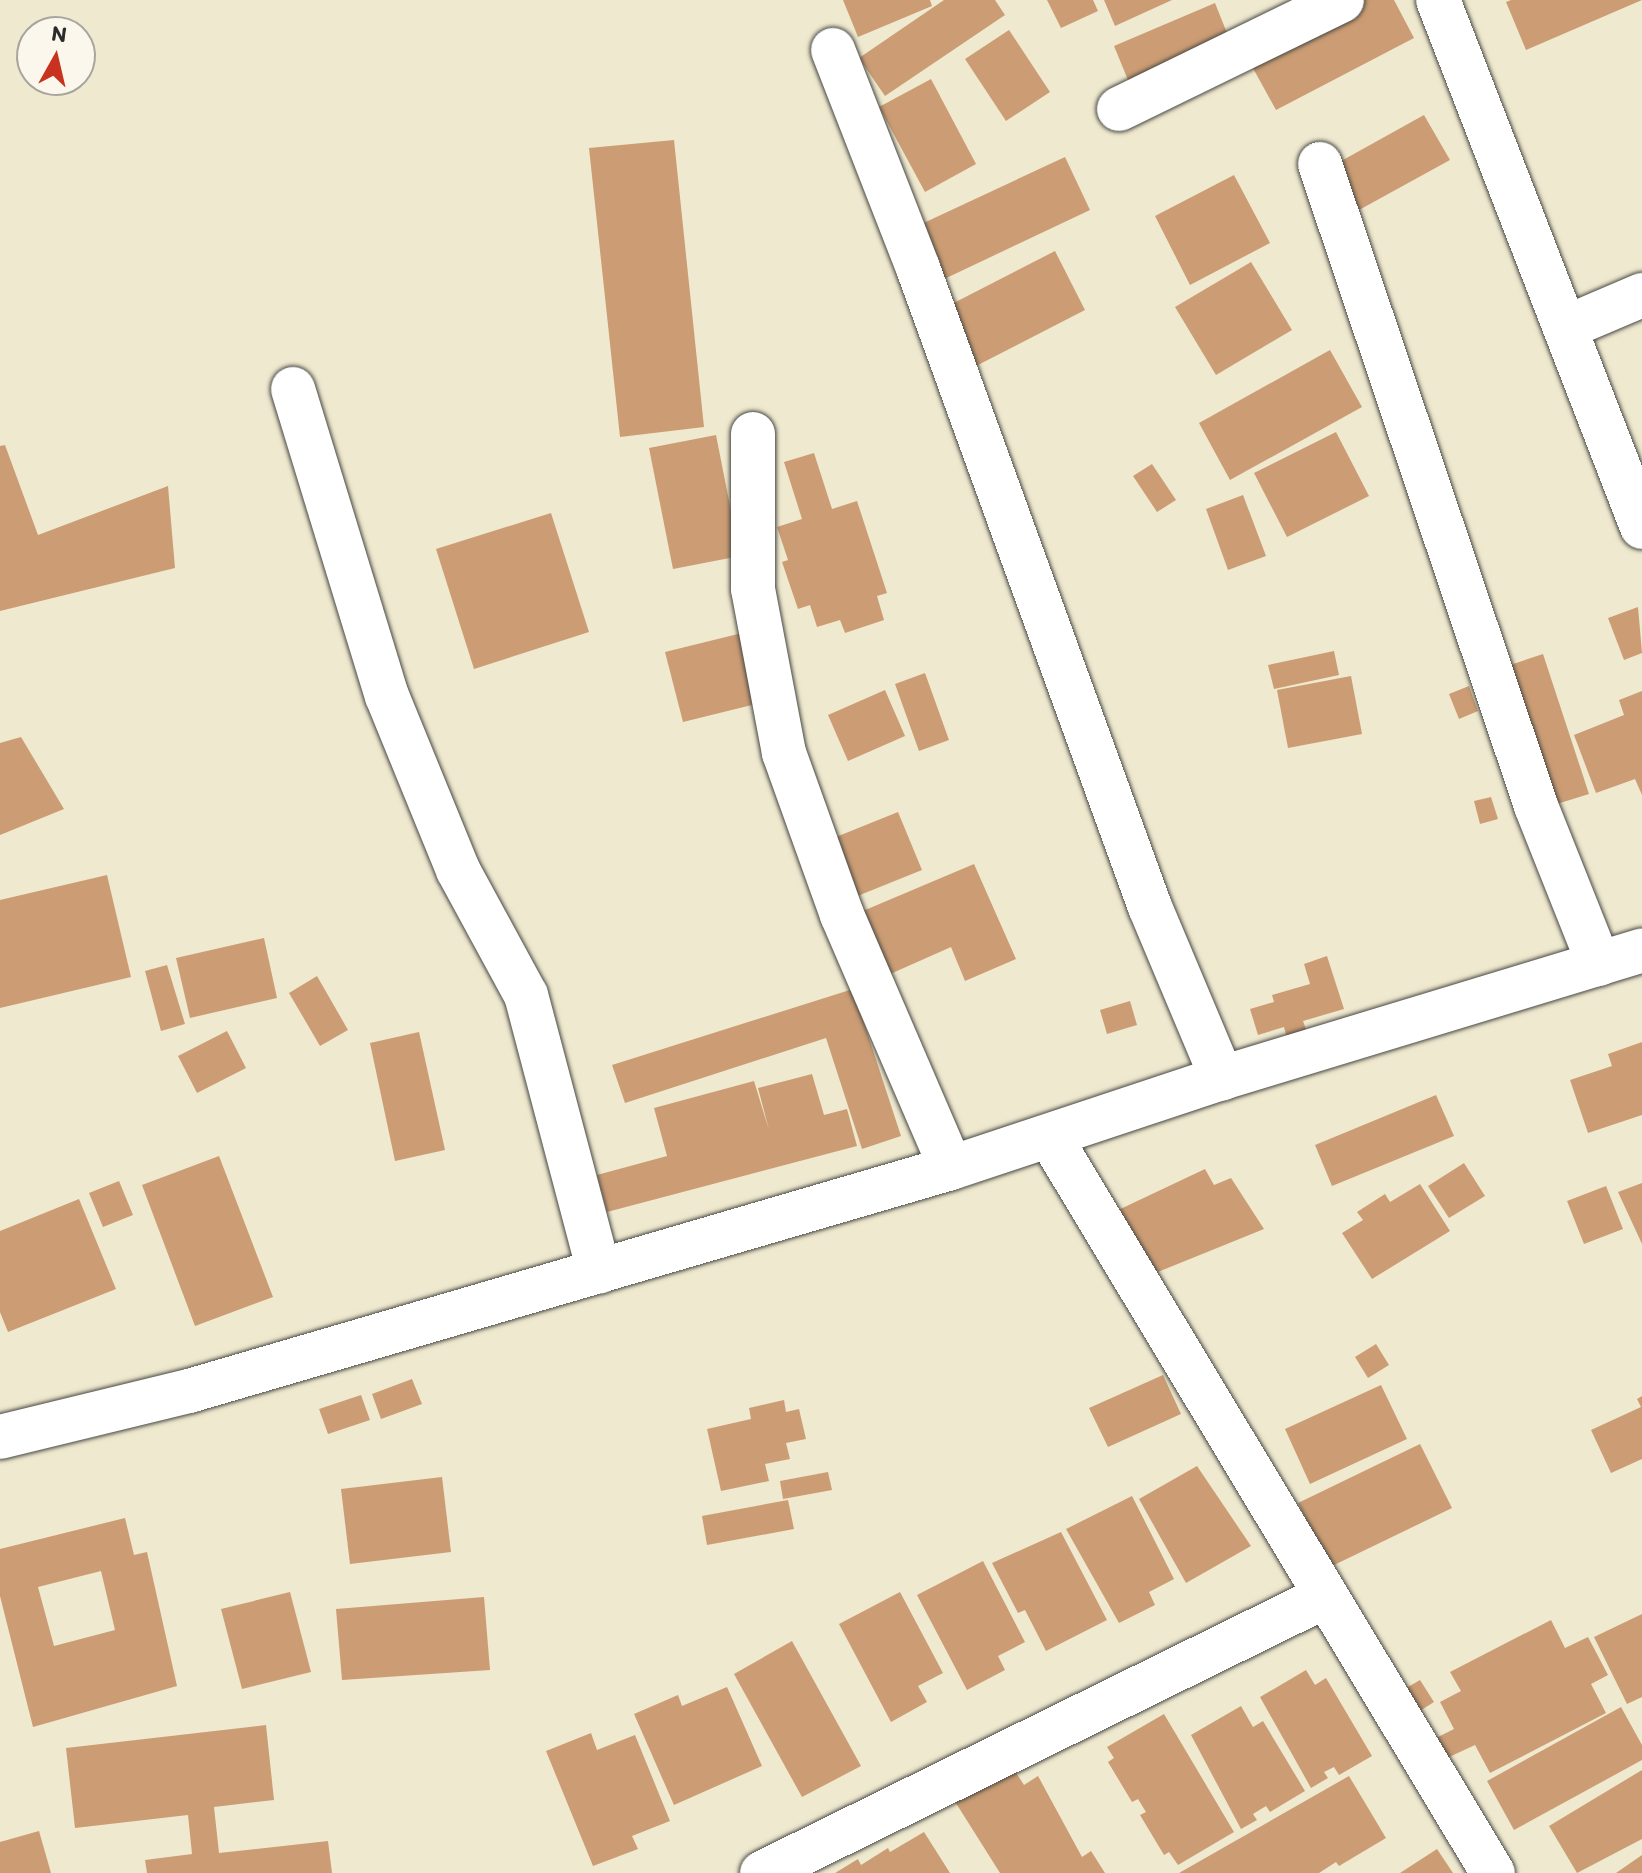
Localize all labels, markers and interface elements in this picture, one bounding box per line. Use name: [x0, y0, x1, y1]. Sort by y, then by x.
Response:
north arrow: [16, 16, 96, 96]
text: N: [50, 19, 68, 48]

